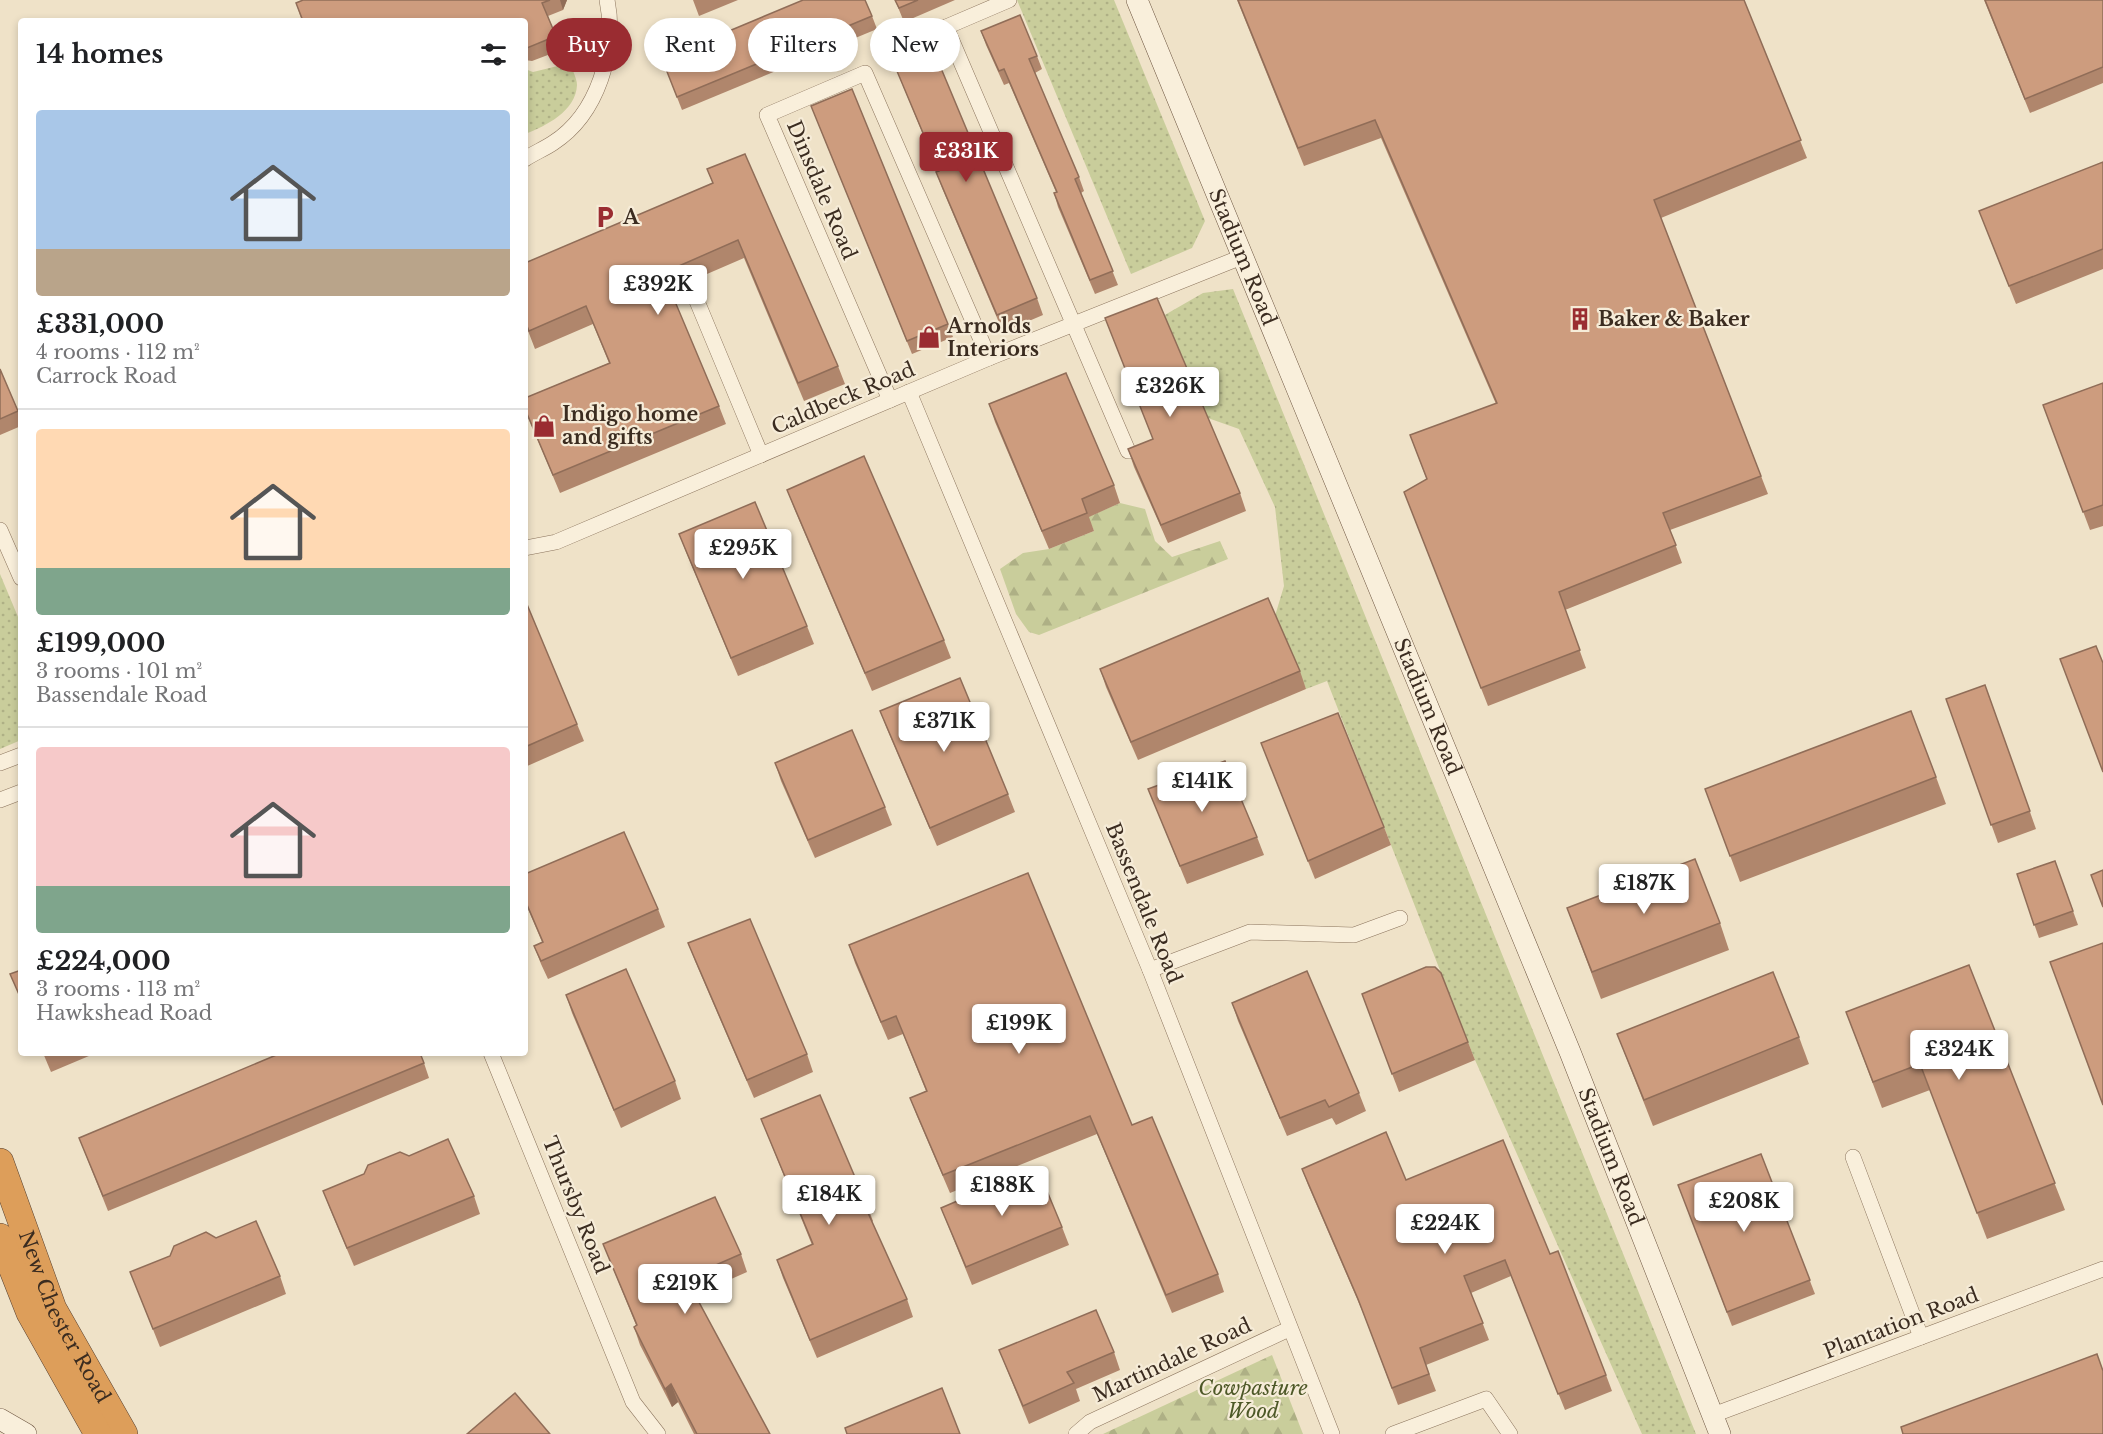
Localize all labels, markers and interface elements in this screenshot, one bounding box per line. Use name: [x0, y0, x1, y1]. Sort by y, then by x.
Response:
chip: Buy: [546, 18, 632, 72]
chip: Rent: [644, 18, 736, 72]
chip: Filters: [748, 18, 858, 72]
chip: New: [870, 18, 960, 72]
text: 14 homes: [36, 38, 163, 70]
icon: filters: [477, 38, 510, 71]
street label: Dinsdale Road: [782, 117, 862, 263]
pin: £331K: [924, 132, 1008, 183]
text: £331K: [934, 139, 998, 163]
icon: home: [219, 149, 327, 257]
street label: Stadium Road: [1204, 185, 1282, 329]
parking icon: A: [592, 204, 618, 230]
place label: A: [622, 205, 640, 229]
pin: £392K: [616, 265, 700, 316]
text: £392K: [623, 272, 693, 296]
building icon: Baker & Baker: [1567, 306, 1593, 332]
place label: Baker & Baker: [1598, 307, 1750, 331]
text: £331,000: [36, 308, 164, 340]
place label: Arnolds Interiors: [946, 314, 1039, 361]
shop icon: Arnolds Interiors: [916, 324, 942, 350]
text: 4 rooms · 112 m²: [36, 340, 200, 364]
street label: Caldbeck Road: [768, 357, 918, 439]
text: Carrock Road: [36, 364, 177, 388]
pin: £326K: [1128, 367, 1212, 418]
text: £326K: [1135, 374, 1205, 398]
place label: Indigo home and gifts: [562, 402, 698, 449]
shop icon: Indigo home and gifts: [531, 413, 557, 439]
icon: home: [219, 468, 327, 576]
pin: £295K: [701, 529, 785, 580]
text: £295K: [709, 536, 778, 560]
text: £199,000: [36, 627, 165, 659]
street label: Stadium Road: [1389, 635, 1467, 778]
text: 3 rooms · 101 m²: [36, 659, 202, 683]
text: Bassendale Road: [36, 683, 207, 707]
pin: £371K: [902, 702, 986, 753]
text: £371K: [913, 709, 975, 733]
pin: £141K: [1160, 762, 1244, 813]
text: £141K: [1171, 769, 1233, 793]
icon: home: [219, 786, 327, 894]
street label: Bassendale Road: [1101, 819, 1187, 987]
pin: £187K: [1602, 864, 1686, 915]
text: £187K: [1613, 871, 1675, 895]
text: £224,000: [36, 945, 171, 977]
text: 3 rooms · 113 m²: [36, 977, 200, 1001]
text: Hawkshead Road: [36, 1001, 212, 1025]
pin: £199K: [977, 1004, 1061, 1055]
text: £199K: [986, 1011, 1052, 1035]
pin: £324K: [1917, 1030, 2001, 1081]
text: £324K: [1924, 1037, 1994, 1061]
street label: Stadium Road: [1573, 1084, 1649, 1229]
street label: Thursby Road: [538, 1133, 614, 1277]
pin: £188K: [960, 1166, 1044, 1217]
text: £188K: [970, 1173, 1034, 1197]
pin: £184K: [787, 1175, 871, 1226]
text: £184K: [796, 1182, 862, 1206]
pin: £208K: [1702, 1182, 1786, 1233]
text: £208K: [1708, 1189, 1780, 1213]
pin: £224K: [1403, 1204, 1487, 1255]
text: £224K: [1410, 1211, 1480, 1235]
street label: New Chester Road: [14, 1227, 116, 1407]
pin: £219K: [643, 1264, 727, 1315]
text: £219K: [652, 1271, 718, 1295]
street label: Plantation Road: [1820, 1282, 1982, 1364]
street label: Martindale Road: [1089, 1313, 1255, 1407]
park label: Cowpasture Wood: [1198, 1376, 1308, 1423]

